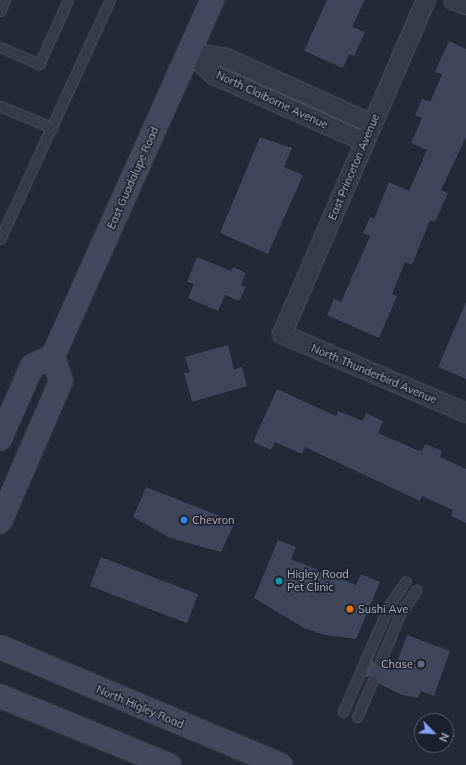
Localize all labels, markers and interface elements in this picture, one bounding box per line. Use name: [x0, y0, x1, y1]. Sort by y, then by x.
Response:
street label: North Claiborne Avenue: [214, 68, 330, 132]
street label: East Princeton Avenue: [326, 112, 382, 222]
street label: East Guadalupe Road: [104, 125, 162, 231]
street label: North Thunderbird Avenue: [309, 341, 439, 407]
place label: Chevron: [192, 513, 234, 527]
marker: Chevron: [179, 515, 189, 525]
place label: Higley Road Pet Clinic: [287, 568, 349, 594]
marker: Higley Road Pet Clinic: [274, 576, 284, 586]
place label: Sushi Ave: [358, 602, 408, 616]
marker: Sushi Ave: [345, 604, 355, 614]
place label: Chase: [381, 657, 413, 671]
marker: Chase: [416, 659, 426, 669]
street label: North Higley Road: [94, 683, 186, 731]
north arrow: [414, 713, 454, 753]
text: N: [436, 731, 452, 744]

